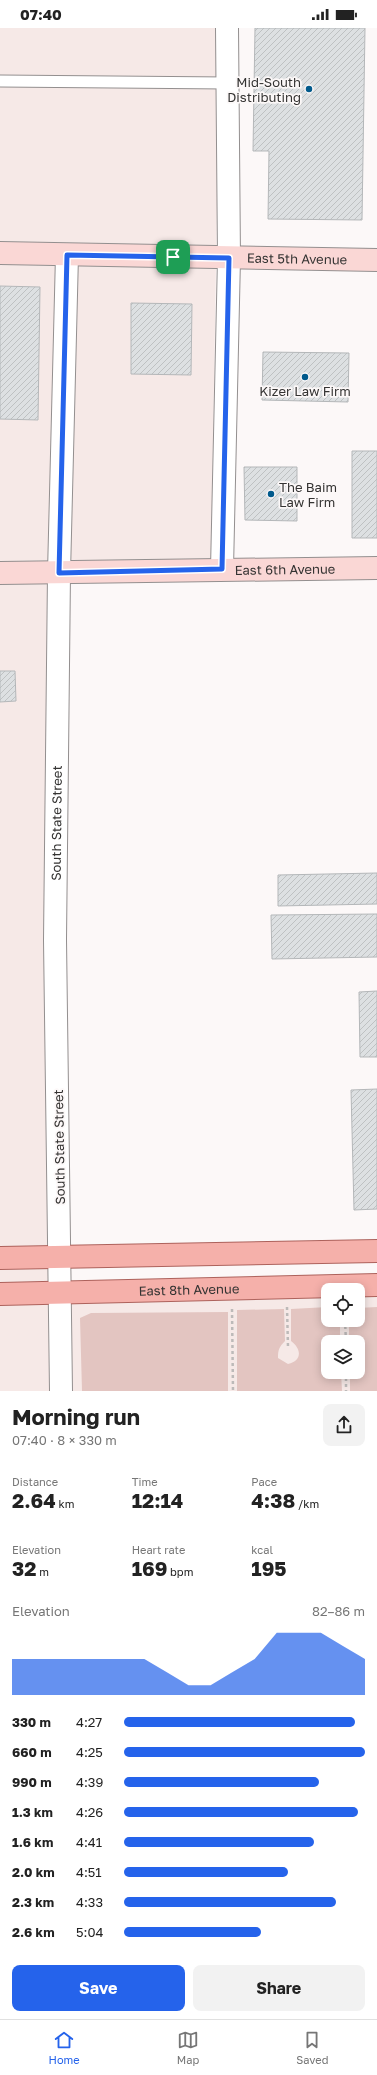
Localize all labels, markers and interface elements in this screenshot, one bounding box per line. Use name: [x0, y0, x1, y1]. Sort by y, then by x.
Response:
text: 07:40: [20, 5, 62, 23]
place label: Mid-South Distributing: [227, 74, 301, 105]
marker: Mid-South Distributing: [304, 84, 314, 94]
pin: [156, 240, 190, 274]
icon: arrive: [162, 246, 184, 268]
street label: East 5th Avenue: [247, 250, 347, 267]
marker: Kizer Law Firm: [300, 372, 310, 382]
place label: Kizer Law Firm: [259, 383, 351, 399]
place label: The Baim Law Firm: [279, 479, 337, 510]
marker: The Baim Law Firm: [266, 489, 276, 499]
street label: East 6th Avenue: [234, 561, 335, 578]
street label: South State Street: [48, 765, 65, 881]
street label: South State Street: [50, 1089, 68, 1205]
street label: East 8th Avenue: [138, 1280, 240, 1299]
map controls: [321, 1283, 365, 1379]
button: locate: [321, 1283, 365, 1327]
button: layers: [321, 1335, 365, 1379]
text: Morning run: [12, 1403, 140, 1430]
button: share: [323, 1404, 365, 1446]
text: 07:40 · 8 × 330 m: [12, 1432, 117, 1448]
text: Distance: [12, 1475, 58, 1488]
text: Time: [132, 1475, 158, 1488]
text: Pace: [251, 1475, 277, 1488]
text: 2.64: [12, 1488, 56, 1512]
text: 12:14: [132, 1488, 183, 1512]
text: 4:38: [251, 1488, 295, 1512]
text: km: [56, 1497, 75, 1510]
text: /km: [295, 1497, 319, 1510]
text: Elevation: [12, 1543, 61, 1556]
text: Heart rate: [132, 1543, 185, 1556]
text: kcal: [251, 1543, 273, 1556]
text: 32: [12, 1556, 36, 1580]
text: 169: [132, 1556, 167, 1580]
text: 195: [251, 1556, 287, 1580]
text: m: [36, 1565, 49, 1578]
text: bpm: [167, 1565, 193, 1578]
text: Elevation: [12, 1603, 70, 1619]
text: 82–86 m: [312, 1603, 365, 1619]
text: 330 m: [12, 1714, 51, 1730]
text: 4:27: [76, 1714, 102, 1730]
text: 660 m: [12, 1744, 52, 1760]
text: 4:25: [76, 1744, 103, 1760]
text: 990 m: [12, 1774, 52, 1790]
text: 4:39: [76, 1774, 103, 1790]
text: 1.3 km: [12, 1804, 53, 1820]
text: 4:26: [76, 1804, 103, 1820]
text: 1.6 km: [12, 1834, 53, 1850]
text: 4:41: [76, 1834, 102, 1850]
text: 2.0 km: [12, 1864, 55, 1880]
text: 4:51: [76, 1864, 102, 1880]
text: 2.3 km: [12, 1894, 54, 1910]
text: 4:33: [76, 1894, 103, 1910]
text: 2.6 km: [12, 1924, 55, 1940]
text: 5:04: [76, 1924, 103, 1940]
button: Save: [12, 1965, 185, 2011]
button: Share: [193, 1965, 365, 2011]
tab: Home: [49, 2029, 80, 2066]
tab: Map: [177, 2029, 199, 2066]
tab: Saved: [296, 2029, 328, 2066]

